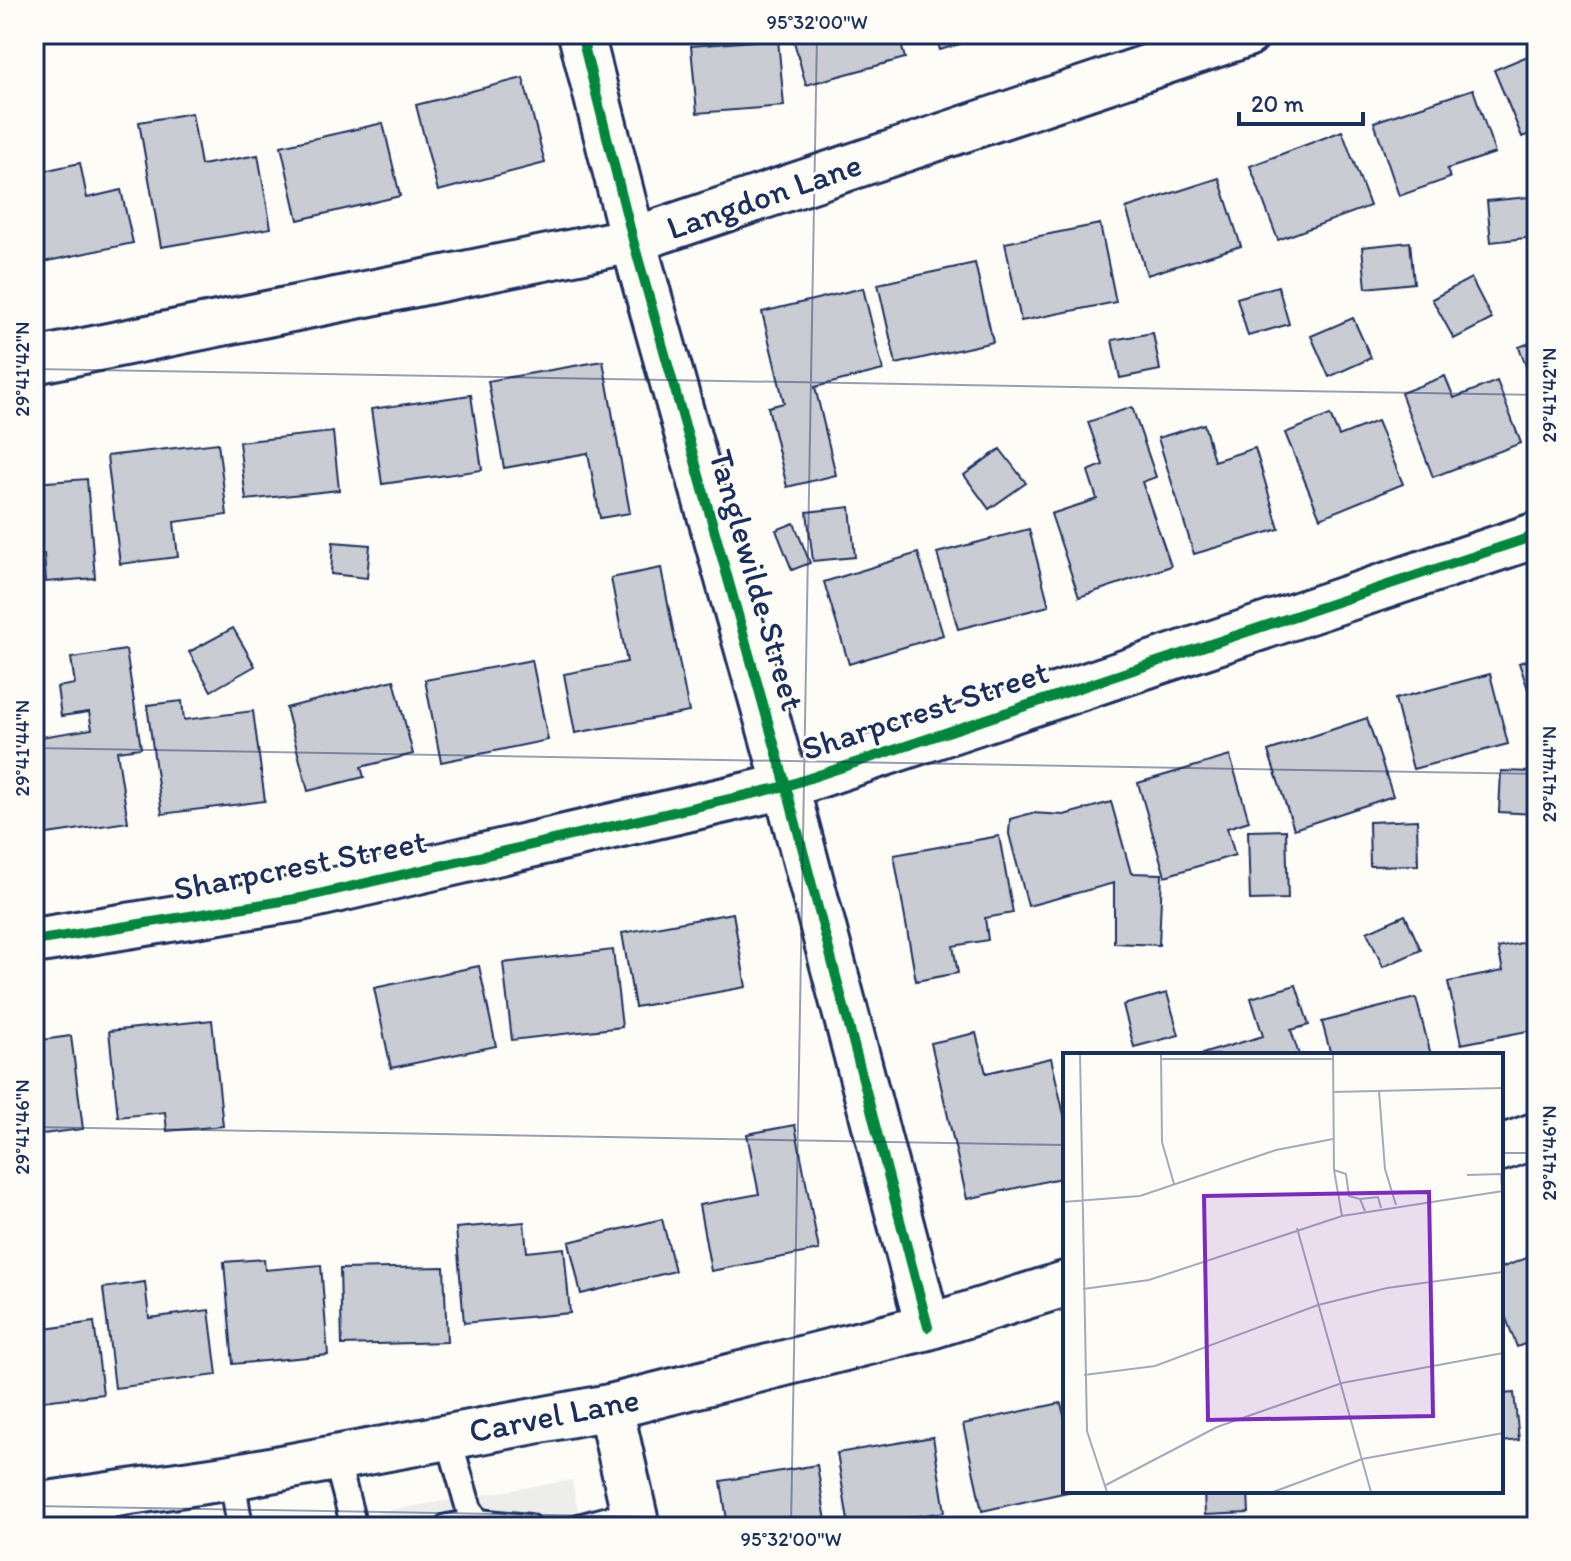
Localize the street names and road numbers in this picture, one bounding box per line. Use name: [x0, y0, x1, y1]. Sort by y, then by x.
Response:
street label: Langdon Lane: [661, 144, 867, 248]
street label: Tanglewilde Street: [700, 445, 814, 715]
street label: Sharpcrest Street: [796, 651, 1054, 769]
street label: Sharpcrest Street: [170, 820, 430, 910]
street label: Carvel Lane: [465, 1378, 643, 1452]

